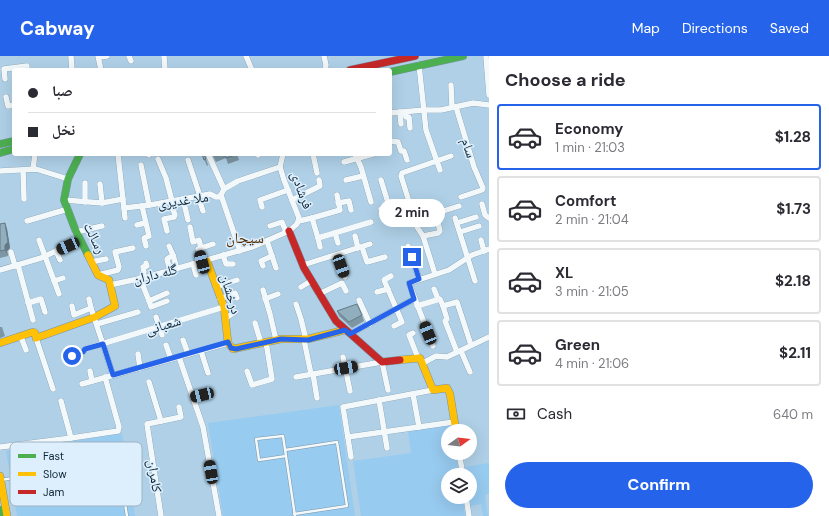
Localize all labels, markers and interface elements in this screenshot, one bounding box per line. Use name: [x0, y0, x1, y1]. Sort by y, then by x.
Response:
text: Cabway: [20, 16, 95, 41]
text: Map: [632, 19, 660, 37]
text: Directions: [682, 19, 748, 37]
text: Saved: [770, 19, 809, 37]
text: Choose a ride: [505, 68, 626, 92]
text: صبا: [52, 81, 73, 101]
icon: car: [507, 119, 543, 155]
text: Economy: [555, 119, 623, 139]
text: نخل: [52, 120, 75, 140]
text: $1.28: [775, 127, 811, 147]
street label: سام: [457, 136, 480, 160]
text: 1 min · 21:03: [555, 139, 625, 156]
street label: فرشادی: [287, 169, 317, 211]
street label: ملا غدیری: [156, 188, 210, 212]
icon: car: [507, 191, 543, 227]
text: Comfort: [555, 191, 616, 211]
callout: 2 min: [379, 199, 445, 227]
text: $1.73: [776, 199, 811, 219]
text: 2 min: [395, 204, 429, 221]
text: 2 min · 21:04: [555, 211, 629, 228]
street label: رسالت: [80, 219, 110, 257]
district label: سیچان: [226, 228, 264, 248]
car: [55, 236, 81, 256]
route end: [403, 248, 421, 266]
car: [193, 249, 211, 275]
car: [331, 253, 351, 279]
street label: گله داران: [131, 260, 179, 288]
icon: car: [507, 263, 543, 299]
text: XL: [555, 263, 573, 283]
text: $2.18: [775, 271, 811, 291]
street label: درخشان: [216, 272, 246, 316]
text: 3 min · 21:05: [555, 283, 629, 300]
street label: شعبانی: [143, 311, 183, 339]
car: [418, 320, 438, 346]
icon: car: [507, 335, 543, 371]
text: Green: [555, 335, 600, 355]
text: $2.11: [779, 343, 811, 363]
route start: [63, 347, 81, 365]
text: 4 min · 21:06: [555, 355, 629, 372]
car: [333, 360, 359, 376]
car: [189, 386, 215, 404]
icon: cash: [505, 403, 527, 425]
text: Cash: [537, 404, 572, 424]
text: 640 m: [773, 406, 813, 423]
north arrow: [441, 424, 477, 460]
map controls: [441, 424, 477, 504]
legend: [10, 442, 142, 506]
text: Fast: [43, 449, 64, 463]
street label: کامران: [144, 458, 166, 494]
car: [203, 459, 219, 485]
button: Confirm: [505, 462, 813, 508]
text: Slow: [43, 467, 67, 481]
button: layers: [441, 468, 477, 504]
text: Jam: [43, 485, 64, 499]

